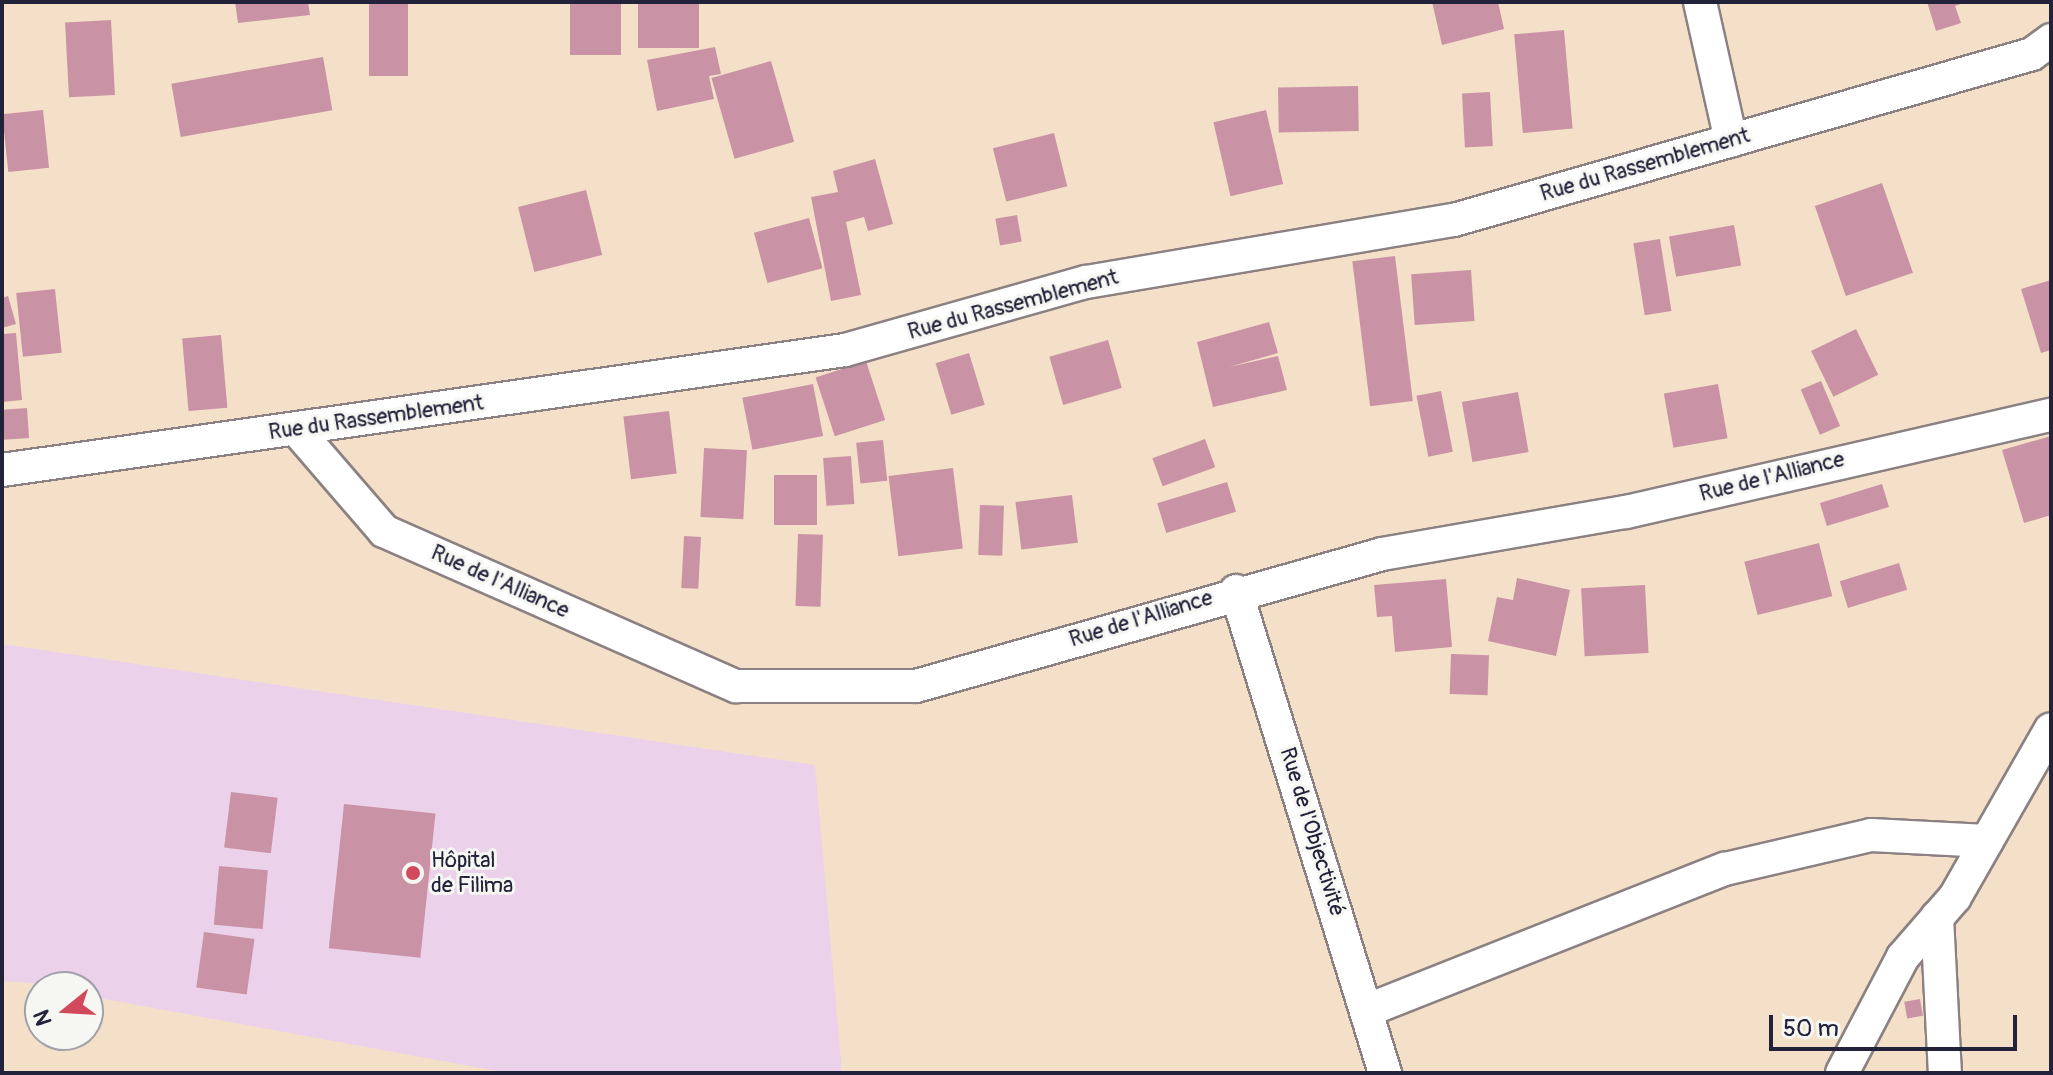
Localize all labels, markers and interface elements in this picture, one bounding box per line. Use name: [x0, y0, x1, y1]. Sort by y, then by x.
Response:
street label: Rue du Rassemblement: [1537, 122, 1753, 208]
street label: Rue du Rassemblement: [905, 264, 1121, 346]
street label: Rue du Rassemblement: [267, 390, 485, 446]
street label: Rue de l'Alliance: [1697, 446, 1847, 508]
street label: Rue de l'Alliance: [427, 540, 573, 624]
street label: Rue de l'Alliance: [1066, 585, 1216, 653]
street label: Rue de l'Objectivité: [1274, 744, 1350, 920]
place label: Hôpital de Filima: [431, 847, 513, 898]
marker: Hôpital de Filima: [402, 862, 424, 884]
north arrow: [24, 971, 104, 1051]
scale bar: [1773, 999, 2021, 1049]
text: N: [27, 1006, 59, 1029]
text: 50 m: [1783, 1014, 1839, 1043]

